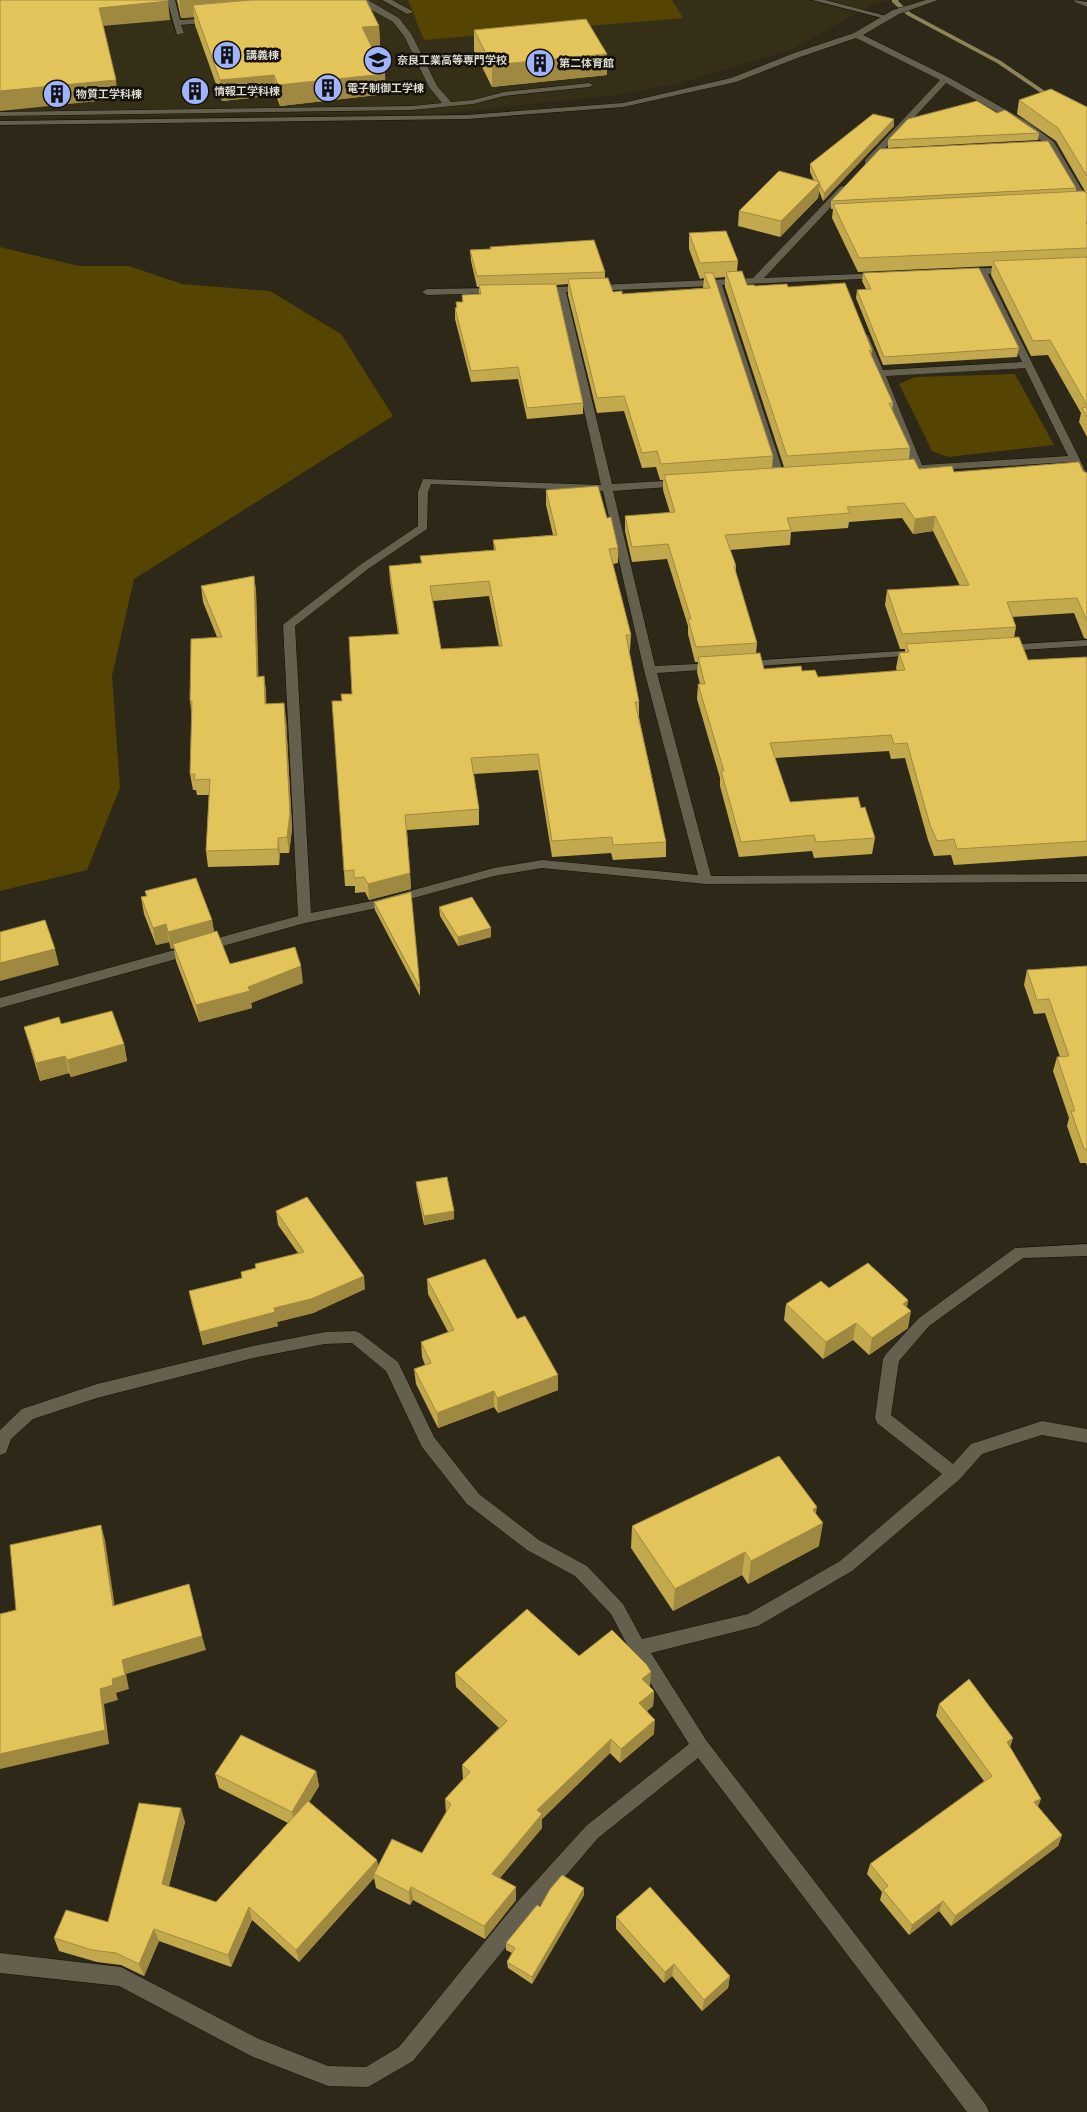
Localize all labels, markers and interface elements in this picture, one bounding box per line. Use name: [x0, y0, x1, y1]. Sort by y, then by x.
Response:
building icon: 講義棟: [212, 40, 242, 70]
school or university icon: 奈良工業高等専門学校: [363, 45, 393, 75]
building icon: 第二体育館: [525, 48, 555, 78]
place label: 講義棟: [246, 49, 279, 61]
place label: 奈良工業高等専門学校: [397, 54, 507, 66]
place label: 第二体育館: [559, 57, 614, 69]
building icon: 電子制御工学棟: [313, 73, 343, 103]
building icon: 情報工学科棟: [180, 76, 210, 106]
building icon: 物質工学科棟: [42, 79, 72, 109]
place label: 電子制御工学棟: [347, 82, 424, 94]
place label: 情報工学科棟: [214, 85, 280, 97]
place label: 物質工学科棟: [76, 88, 142, 100]

